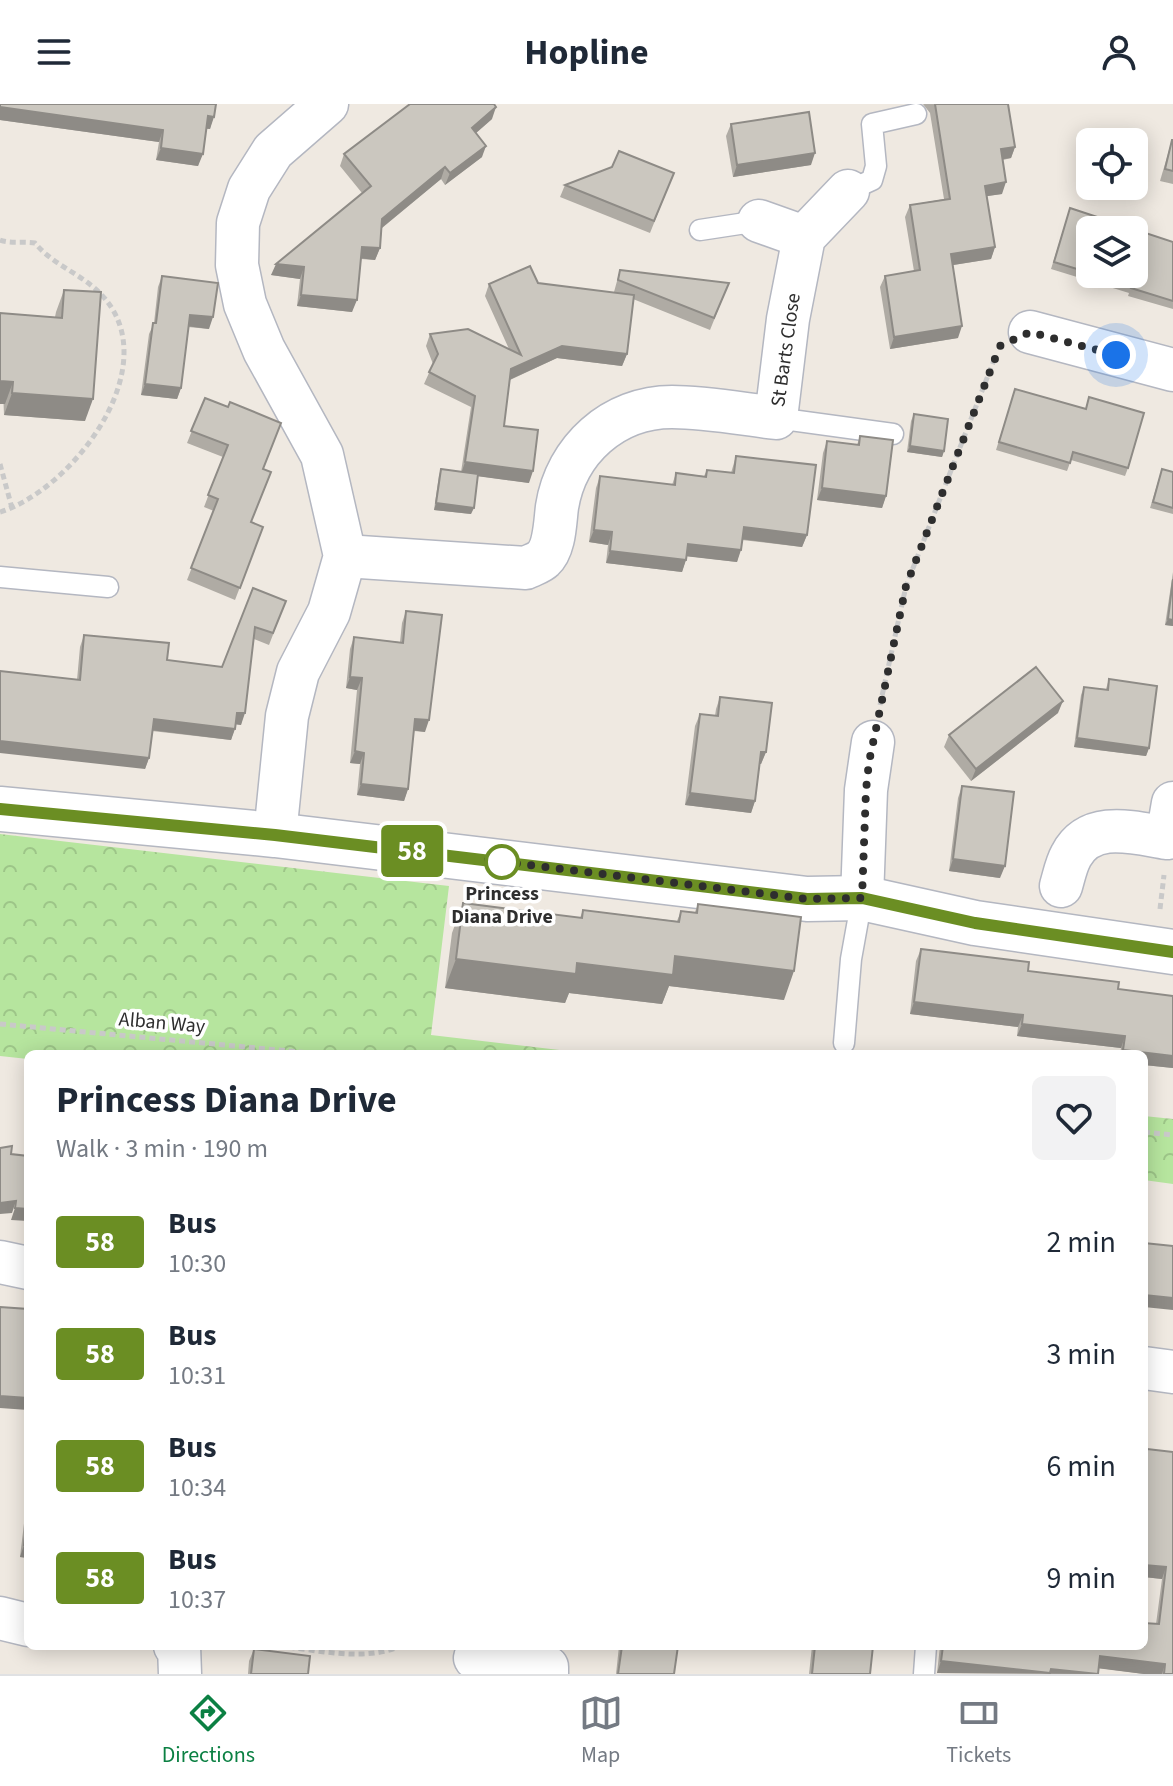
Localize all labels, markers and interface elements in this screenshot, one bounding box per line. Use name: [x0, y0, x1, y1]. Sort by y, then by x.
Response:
text: Hopline: [524, 27, 649, 78]
icon: menu: [32, 30, 76, 74]
icon: person: [1097, 30, 1141, 74]
map controls: [1076, 128, 1148, 288]
button: locate: [1076, 128, 1148, 200]
button: layers: [1076, 216, 1148, 288]
street label: St Barts Close: [764, 291, 808, 409]
your location: [1096, 335, 1136, 375]
line badge: 58: [376, 825, 448, 877]
text: 58: [397, 831, 427, 871]
marker: Princess Diana Drive: [485, 845, 519, 879]
place label: Princess Diana Drive: [451, 880, 553, 931]
street label: Alban Way: [118, 1005, 207, 1041]
text: Princess Diana Drive: [56, 1073, 397, 1127]
button: heart: [1032, 1076, 1116, 1160]
text: Walk · 3 min · 190 m: [56, 1130, 268, 1167]
text: Bus: [168, 1202, 216, 1245]
text: 2 min: [1046, 1221, 1116, 1264]
text: 58: [85, 1222, 115, 1262]
text: 10:30: [168, 1245, 226, 1282]
text: Bus: [168, 1314, 216, 1357]
text: 3 min: [1046, 1333, 1116, 1376]
text: 58: [85, 1334, 115, 1374]
text: 10:31: [168, 1357, 226, 1394]
text: Bus: [168, 1426, 216, 1469]
text: 6 min: [1046, 1445, 1116, 1488]
text: 58: [85, 1446, 115, 1486]
text: 10:34: [168, 1469, 226, 1506]
text: Bus: [168, 1538, 216, 1581]
text: 9 min: [1046, 1557, 1116, 1600]
text: 58: [85, 1558, 115, 1598]
text: 10:37: [168, 1581, 226, 1618]
tab: Directions: [162, 1691, 255, 1771]
tab: Map: [579, 1691, 623, 1771]
tab: Tickets: [946, 1691, 1011, 1771]

